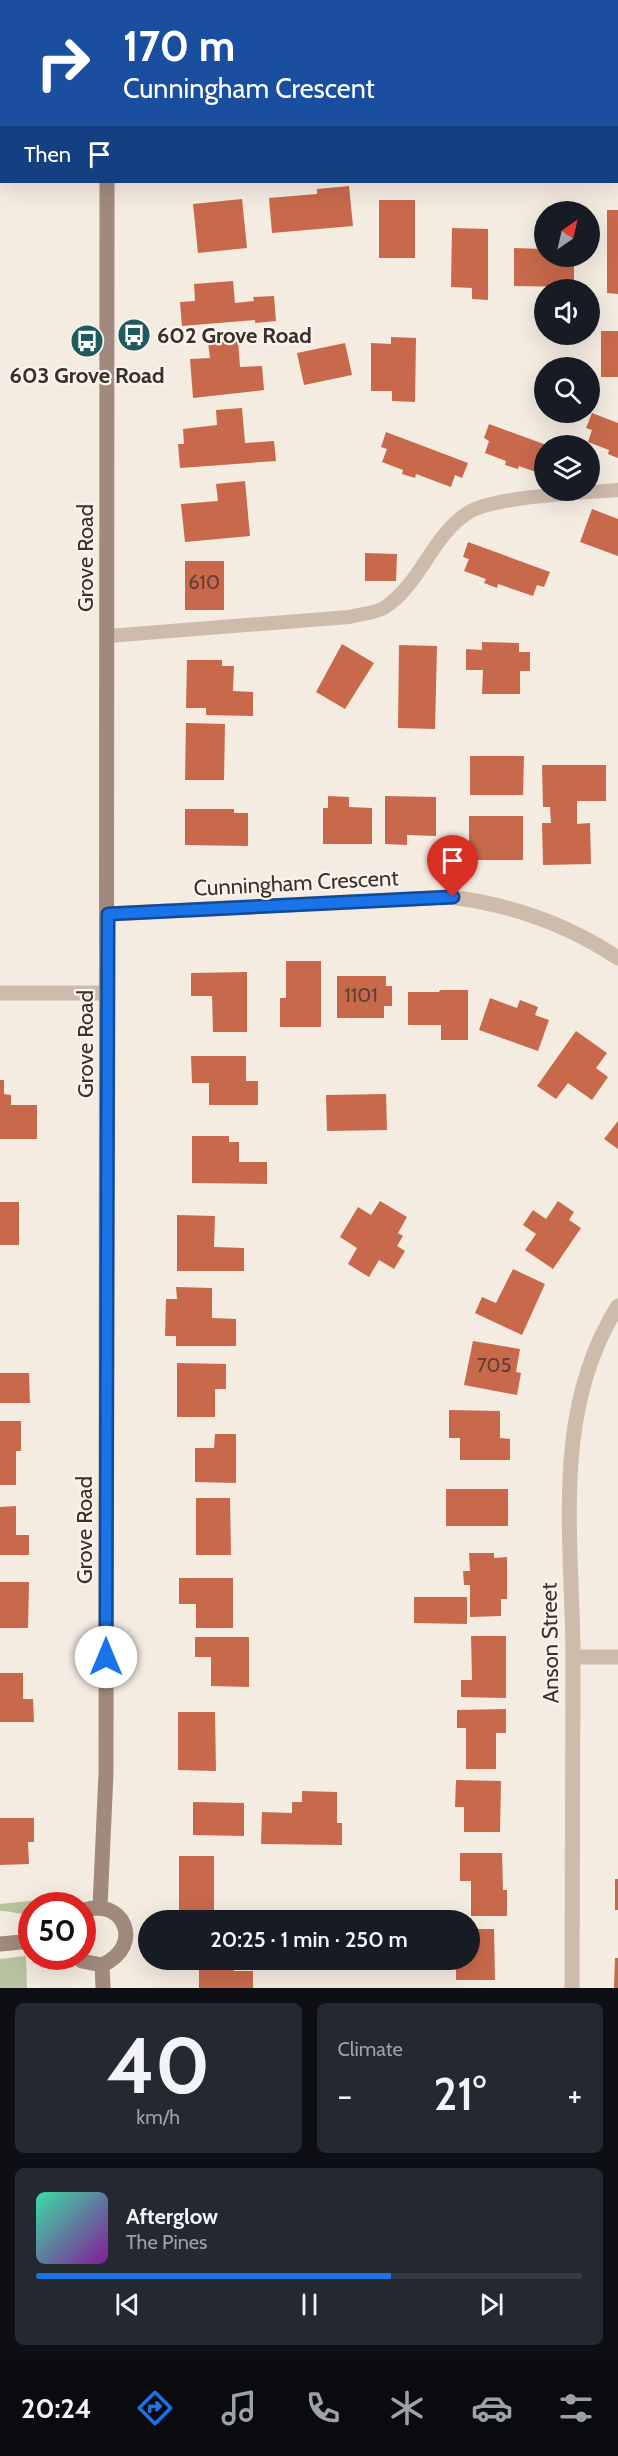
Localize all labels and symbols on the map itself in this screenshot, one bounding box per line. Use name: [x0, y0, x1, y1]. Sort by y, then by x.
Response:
north arrow: [534, 201, 600, 267]
bus stop icon: 602 Grove Road: [116, 317, 152, 353]
place label: 602 Grove Road: [157, 322, 312, 349]
bus stop icon: 603 Grove Road: [69, 323, 105, 359]
place label: 603 Grove Road: [10, 362, 164, 389]
street label: Grove Road: [72, 504, 99, 612]
house number: 610: [188, 570, 220, 594]
pin: [427, 835, 478, 897]
street label: Cunningham Crescent: [193, 864, 400, 902]
house number: 1101: [344, 983, 378, 1007]
street label: Grove Road: [72, 990, 99, 1098]
house number: 705: [477, 1353, 511, 1377]
street label: Grove Road: [71, 1476, 98, 1584]
street label: Anson Street: [535, 1582, 565, 1704]
position arrow: [74, 1625, 138, 1689]
speed limit sign: 50: [18, 1892, 96, 1970]

